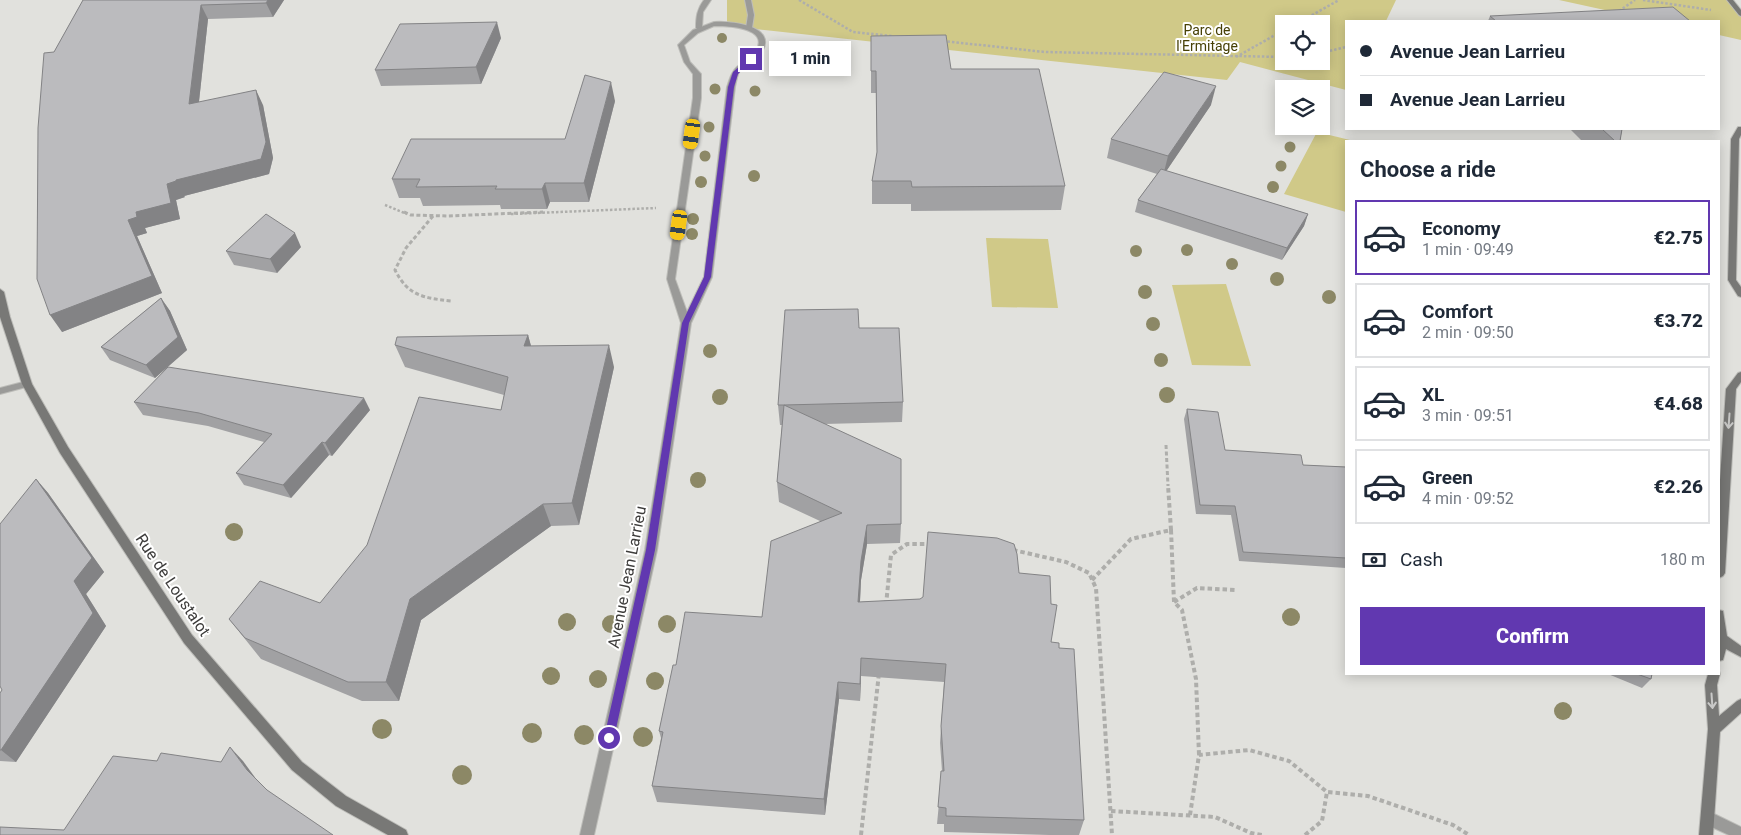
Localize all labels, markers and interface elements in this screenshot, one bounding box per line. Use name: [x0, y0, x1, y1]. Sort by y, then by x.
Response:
map controls: [1275, 15, 1330, 135]
button: locate: [1275, 15, 1330, 70]
park label: Parc de l'Ermitage: [1176, 22, 1238, 54]
text: Avenue Jean Larrieu: [1390, 40, 1565, 63]
callout: 1 min: [768, 42, 851, 76]
route end: [740, 48, 762, 70]
text: 1 min: [790, 49, 830, 68]
button: layers: [1275, 80, 1330, 135]
text: Avenue Jean Larrieu: [1390, 88, 1565, 111]
car: [682, 118, 701, 150]
text: Choose a ride: [1360, 157, 1496, 182]
car: [669, 209, 688, 241]
icon: car: [1362, 215, 1407, 260]
text: Economy: [1422, 217, 1501, 240]
text: €2.75: [1654, 226, 1703, 249]
text: 1 min · 09:49: [1422, 240, 1514, 259]
icon: car: [1362, 298, 1407, 343]
text: Comfort: [1422, 300, 1493, 323]
text: €3.72: [1654, 309, 1703, 332]
text: 2 min · 09:50: [1422, 323, 1514, 342]
icon: car: [1362, 381, 1407, 426]
text: XL: [1422, 383, 1444, 406]
text: €4.68: [1654, 392, 1703, 415]
text: 3 min · 09:51: [1422, 406, 1514, 425]
one-way arrow: [1724, 412, 1733, 428]
icon: car: [1362, 464, 1407, 509]
text: Green: [1422, 466, 1473, 489]
text: €2.26: [1654, 475, 1703, 498]
text: 4 min · 09:52: [1422, 489, 1514, 508]
street label: Avenue Jean Larrieu: [604, 504, 650, 650]
street label: Rue de Loustalot: [132, 530, 214, 640]
icon: cash: [1360, 546, 1388, 574]
text: Cash: [1400, 548, 1443, 571]
text: 180 m: [1660, 550, 1705, 569]
button: Confirm: [1360, 607, 1705, 665]
one-way arrow: [1708, 693, 1717, 709]
route start: [598, 727, 620, 749]

